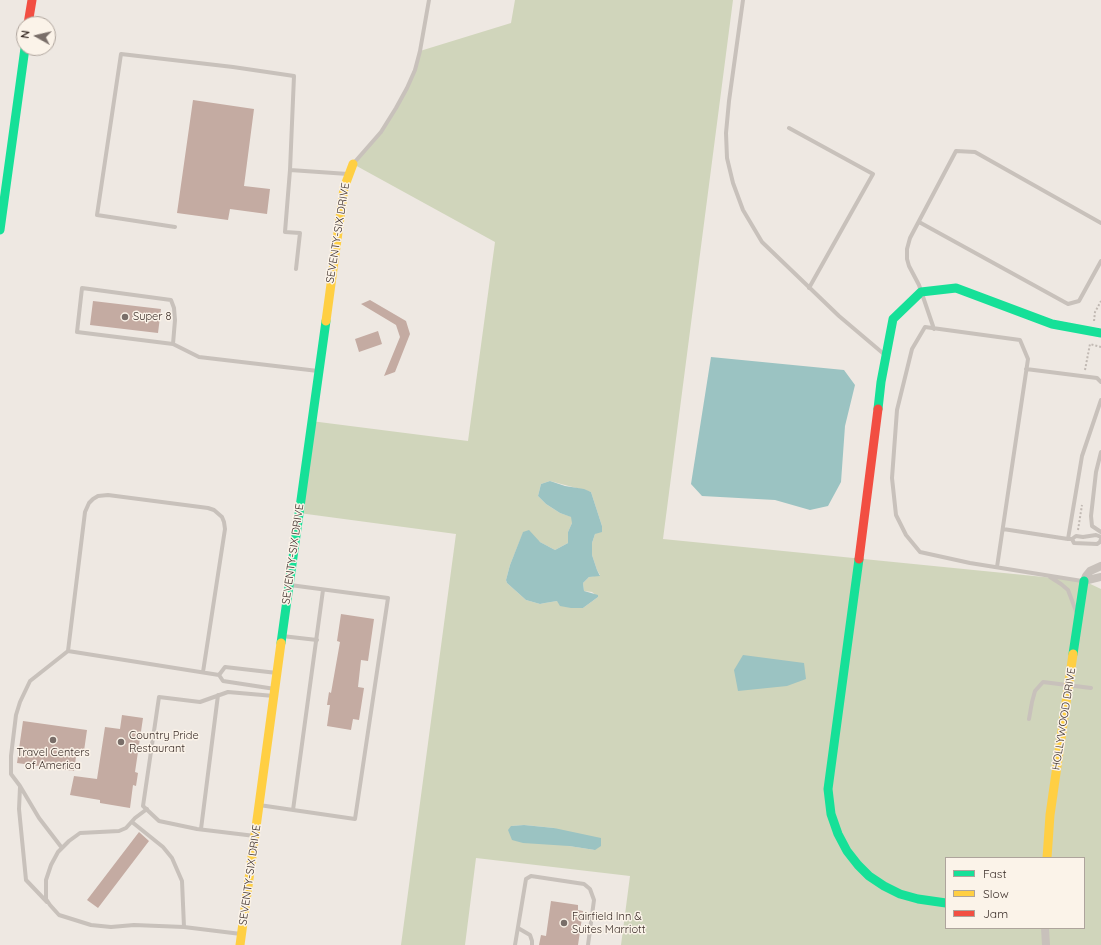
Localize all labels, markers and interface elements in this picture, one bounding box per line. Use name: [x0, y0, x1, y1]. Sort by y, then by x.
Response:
north arrow: [16, 16, 56, 56]
text: N: [18, 29, 33, 39]
street label: SEVENTY-SIX DRIVE: [324, 182, 352, 284]
place label: Super 8: [133, 310, 171, 324]
marker: Super 8: [120, 312, 130, 322]
street label: SEVENTY-SIX DRIVE: [279, 503, 307, 605]
street label: HOLLYWOOD DRIVE: [1049, 667, 1079, 771]
place label: Country Pride Restaurant: [129, 729, 199, 755]
marker: Travel Centers of America: [48, 735, 58, 745]
marker: Country Pride Restaurant: [116, 737, 126, 747]
place label: Travel Centers of America: [16, 746, 90, 772]
street label: SEVENTY-SIX DRIVE: [236, 824, 264, 926]
legend: [945, 857, 1085, 929]
text: Fast: [983, 866, 1007, 881]
text: Slow: [983, 886, 1009, 901]
text: Jam: [983, 906, 1008, 921]
place label: Fairfield Inn & Suites Marriott: [572, 910, 646, 936]
marker: Fairfield Inn & Suites Marriott: [559, 918, 569, 928]

